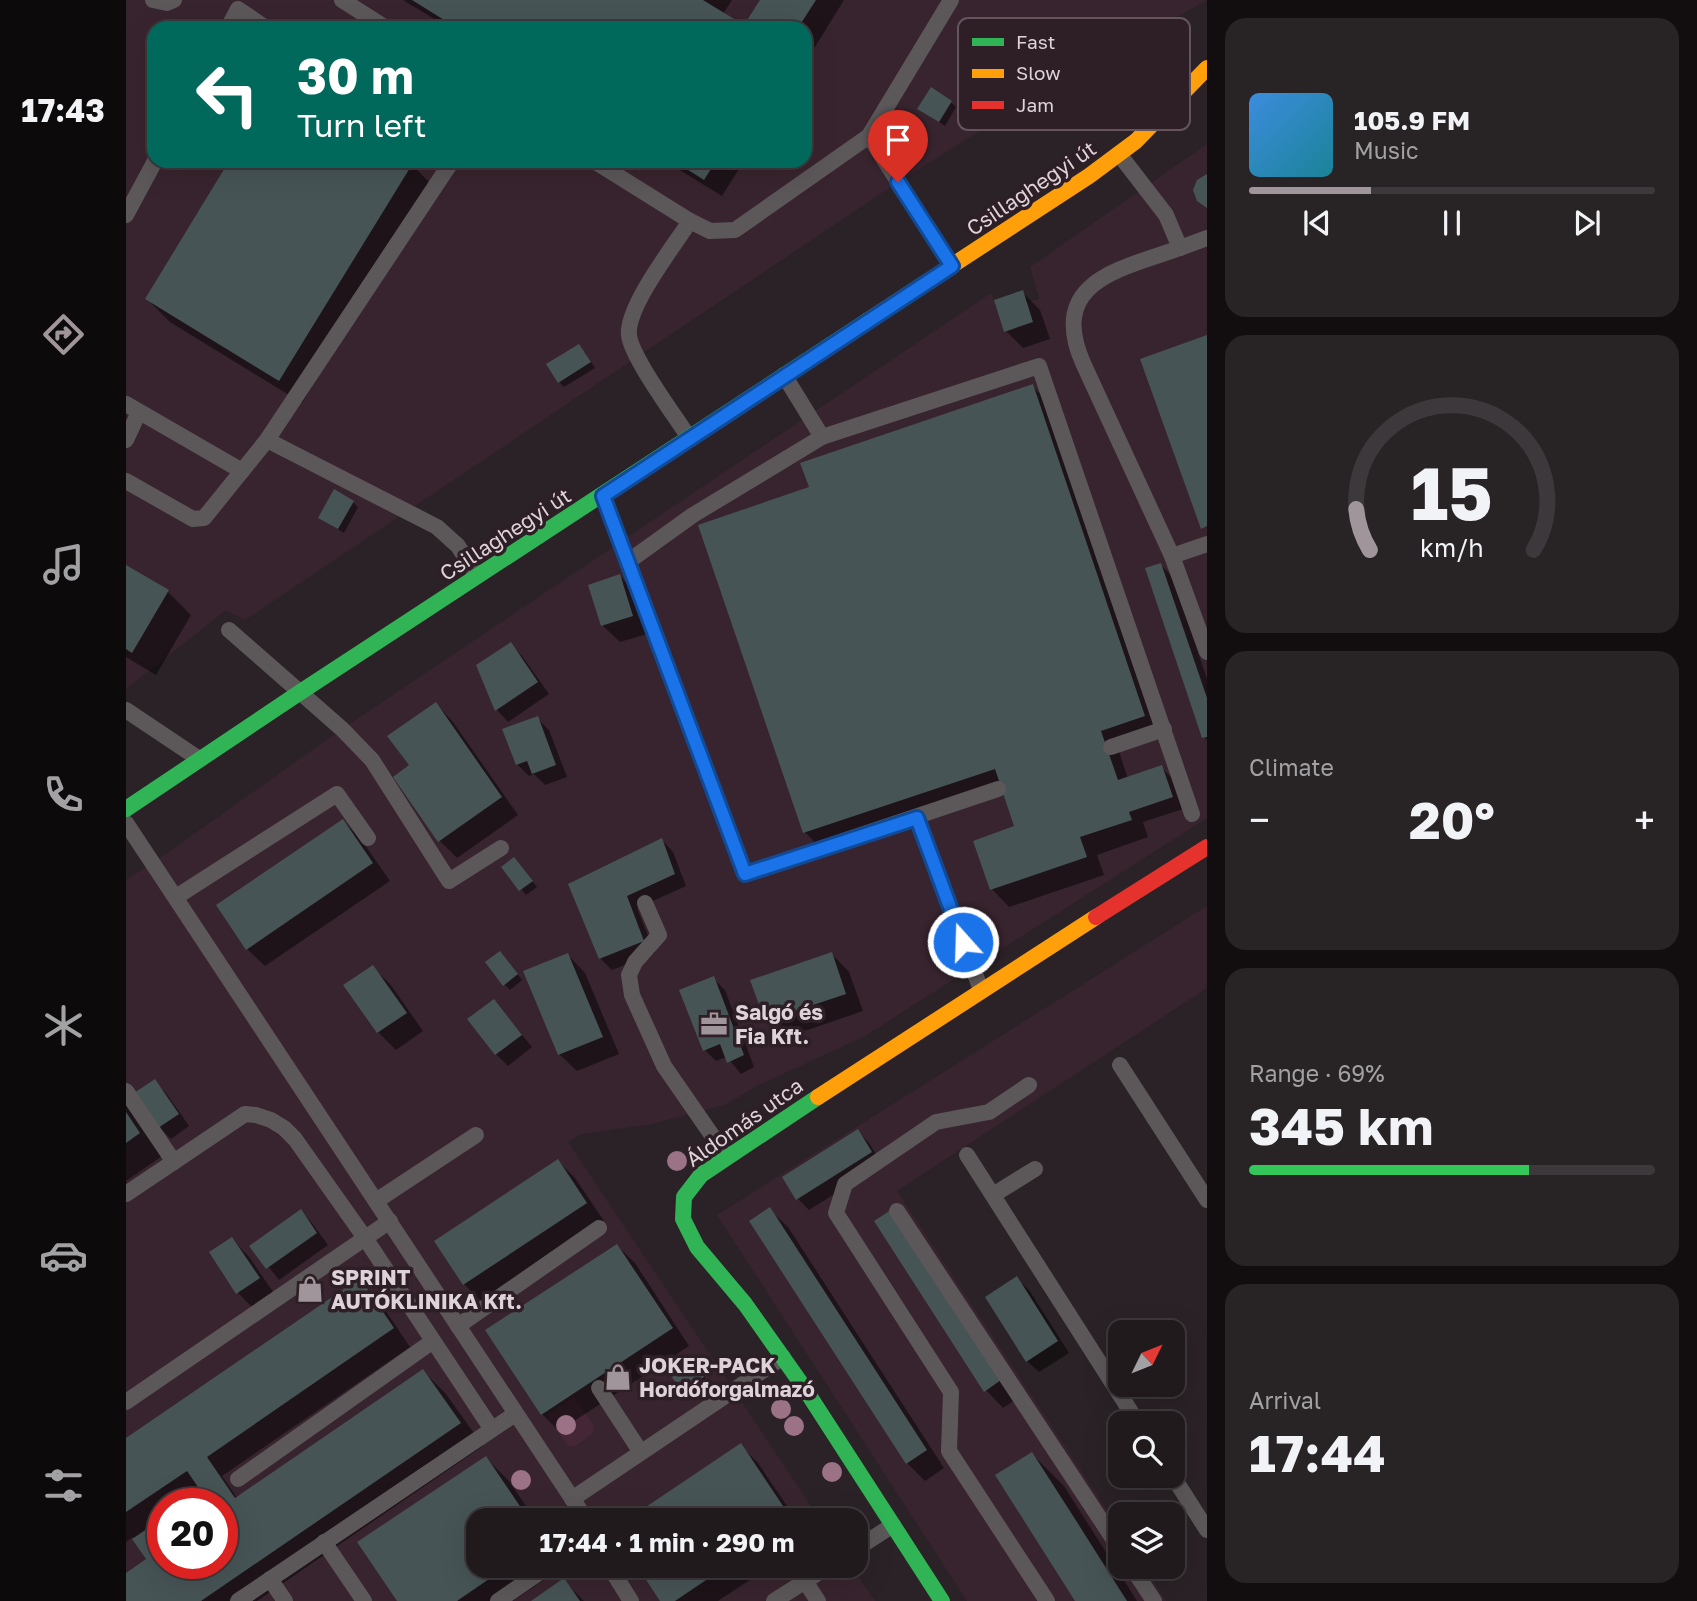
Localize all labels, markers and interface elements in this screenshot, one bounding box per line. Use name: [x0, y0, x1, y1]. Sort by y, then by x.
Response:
legend: [958, 18, 1190, 130]
text: Fast: [1016, 30, 1055, 53]
text: 30 m: [297, 46, 414, 105]
icon: left: [182, 49, 273, 140]
text: Slow: [1016, 61, 1061, 84]
text: 17:43: [21, 91, 105, 129]
text: Jam: [1016, 93, 1054, 116]
text: 105.9 FM: [1354, 105, 1470, 136]
text: Turn left: [297, 106, 426, 144]
pin: [868, 110, 928, 182]
icon: arrive: [879, 121, 917, 159]
street label: Csillaghegyi út: [961, 135, 1101, 241]
text: Music: [1354, 136, 1419, 164]
icon: previous: [1298, 204, 1336, 242]
icon: pause: [1433, 204, 1471, 242]
icon: next: [1568, 204, 1606, 242]
icon: directions: [39, 310, 88, 359]
text: 15: [1411, 449, 1493, 536]
street label: Csillaghegyi út: [435, 482, 575, 586]
text: km/h: [1420, 532, 1484, 563]
icon: music: [39, 540, 88, 589]
text: Climate: [1249, 753, 1334, 781]
icon: phone: [39, 770, 88, 819]
text: 20°: [1409, 788, 1495, 850]
text: −: [1249, 797, 1270, 842]
text: +: [1634, 797, 1655, 842]
position arrow: [926, 905, 1000, 979]
place label: Salgó és Fia Kft.: [735, 999, 823, 1049]
icon: climate: [39, 1001, 88, 1050]
office icon: Salgó és Fia Kft.: [699, 1009, 729, 1039]
text: Range · 69%: [1249, 1059, 1385, 1087]
street label: Áldomás utca: [680, 1072, 808, 1172]
text: 345 km: [1249, 1094, 1434, 1156]
icon: car: [39, 1231, 88, 1280]
place label: SPRINT AUTÓKLINIKA Kft.: [331, 1264, 522, 1314]
shop icon: SPRINT AUTÓKLINIKA Kft.: [295, 1274, 325, 1304]
north arrow: [1108, 1320, 1185, 1396]
map controls: [1108, 1320, 1185, 1579]
place label: JOKER-PACK Hordóforgalmazó: [639, 1352, 815, 1402]
shop icon: JOKER-PACK Hordóforgalmazó: [603, 1362, 633, 1392]
text: Arrival: [1249, 1386, 1321, 1414]
button: search: [1108, 1411, 1185, 1488]
text: 17:44: [1249, 1421, 1386, 1483]
icon: filters: [39, 1461, 88, 1510]
speed limit sign: 20: [147, 1488, 238, 1579]
button: layers: [1108, 1502, 1185, 1579]
text: 17:44 · 1 min · 290 m: [539, 1527, 795, 1558]

